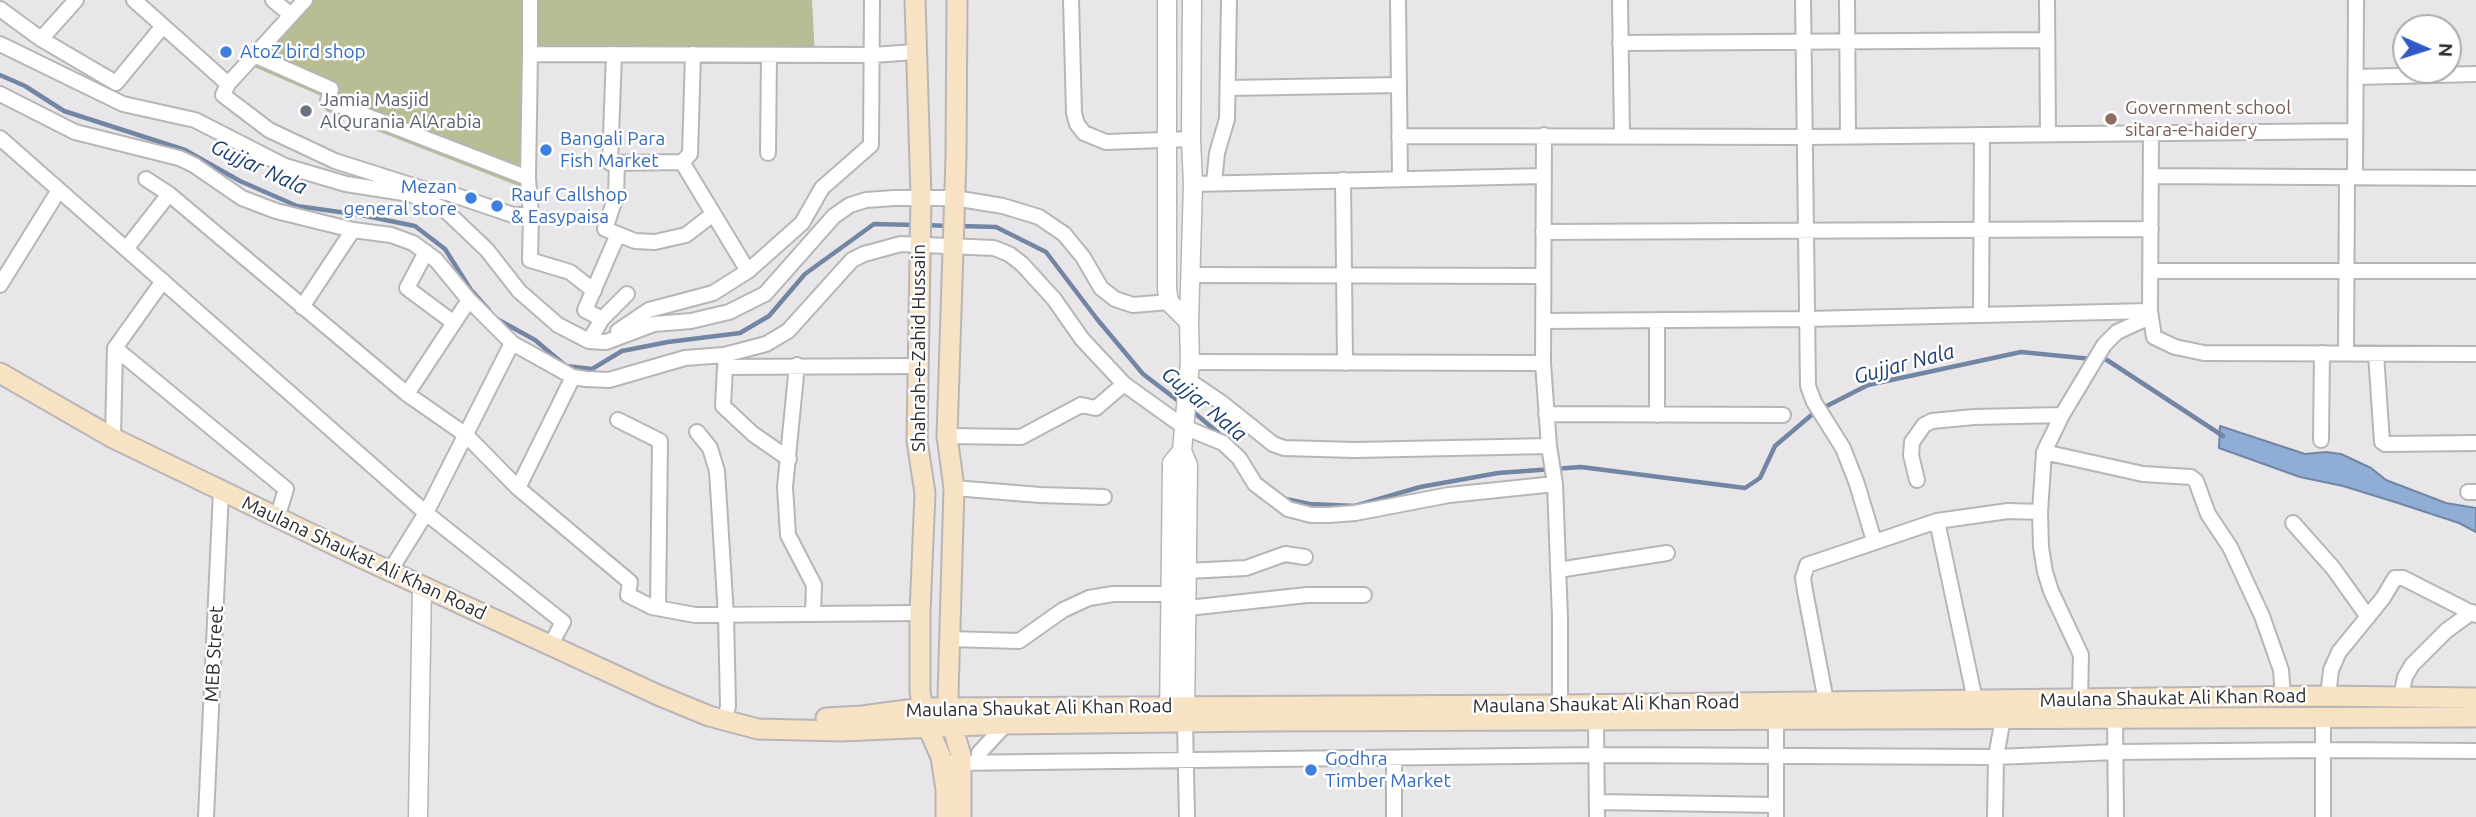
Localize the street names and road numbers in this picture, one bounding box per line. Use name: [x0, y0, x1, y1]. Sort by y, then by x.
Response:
street label: Shahrah-e-Zahid Hussain: [908, 244, 930, 452]
street label: Maulana Shaukat Ali Khan Road: [238, 491, 490, 625]
street label: MEB Street: [200, 605, 228, 703]
street label: Maulana Shaukat Ali Khan Road: [2039, 684, 2307, 712]
street label: Maulana Shaukat Ali Khan Road: [1472, 690, 1740, 718]
street label: Maulana Shaukat Ali Khan Road: [905, 694, 1173, 722]

